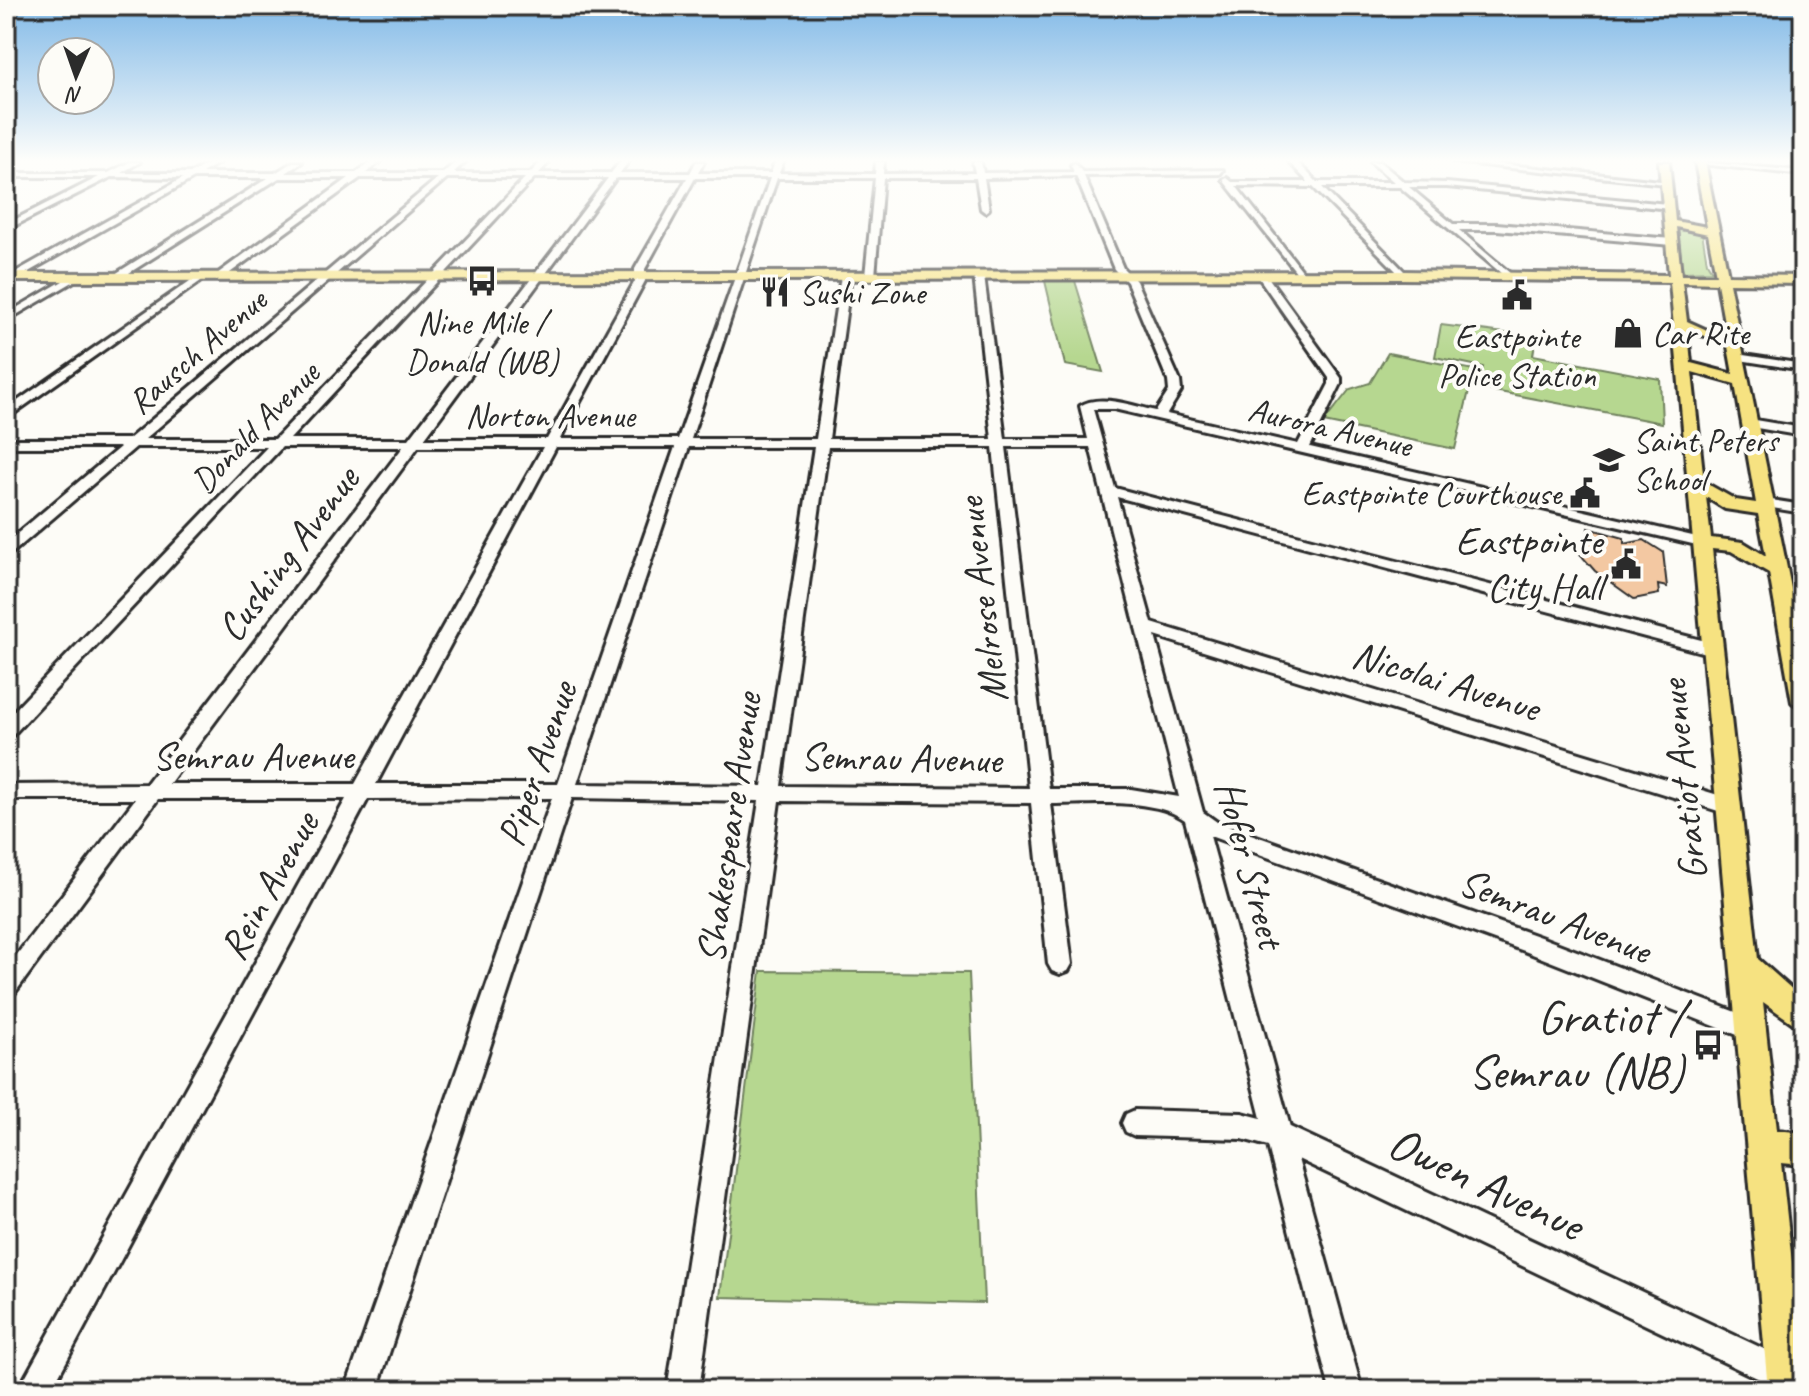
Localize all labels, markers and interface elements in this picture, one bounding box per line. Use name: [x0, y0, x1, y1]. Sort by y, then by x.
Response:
north arrow: [36, 36, 116, 116]
text: N: [65, 81, 83, 109]
bus stop icon: Nine Mile / Donald (WB): [465, 264, 499, 298]
place label: Sushi Zone: [799, 271, 928, 314]
restaurant icon: Sushi Zone: [758, 275, 792, 309]
street label: Rausch Avenue: [118, 278, 277, 423]
public building icon: Eastpointe Police Station: [1500, 278, 1534, 312]
place label: Nine Mile / Donald (WB): [406, 301, 560, 383]
place label: Car Rite: [1652, 312, 1751, 355]
place label: Eastpointe Police Station: [1438, 315, 1597, 397]
shop icon: Car Rite: [1611, 316, 1645, 350]
street label: Donald Avenue: [182, 351, 330, 502]
street label: Aurora Avenue: [1244, 387, 1418, 467]
street label: Norton Avenue: [465, 394, 637, 437]
place label: Saint Peters School: [1633, 419, 1780, 501]
school or university icon: Saint Peters School: [1592, 443, 1626, 477]
street label: Cushing Avenue: [206, 454, 372, 652]
place label: Eastpointe Courthouse: [1301, 472, 1563, 515]
public building icon: Eastpointe Courthouse: [1568, 476, 1602, 510]
street label: Melrose Avenue: [944, 492, 1019, 705]
place label: Eastpointe City Hall: [1456, 516, 1609, 612]
public building icon: Eastpointe City Hall: [1609, 547, 1643, 581]
street label: Nicolai Avenue: [1346, 629, 1548, 734]
street label: Piper Avenue: [486, 672, 589, 853]
street label: Gratiot Avenue: [1647, 675, 1718, 882]
street label: Shakespeare Avenue: [685, 687, 773, 966]
street label: Semrau Avenue: [152, 731, 357, 781]
street label: Semrau Avenue: [800, 731, 1005, 785]
street label: Hofer Street: [1204, 775, 1297, 957]
street label: Rein Avenue: [208, 801, 331, 969]
street label: Semrau Avenue: [1452, 857, 1661, 976]
place label: Gratiot / Semrau (NB): [1468, 987, 1693, 1102]
bus stop icon: Gratiot / Semrau (NB): [1691, 1028, 1725, 1062]
street label: Owen Avenue: [1379, 1112, 1596, 1256]

